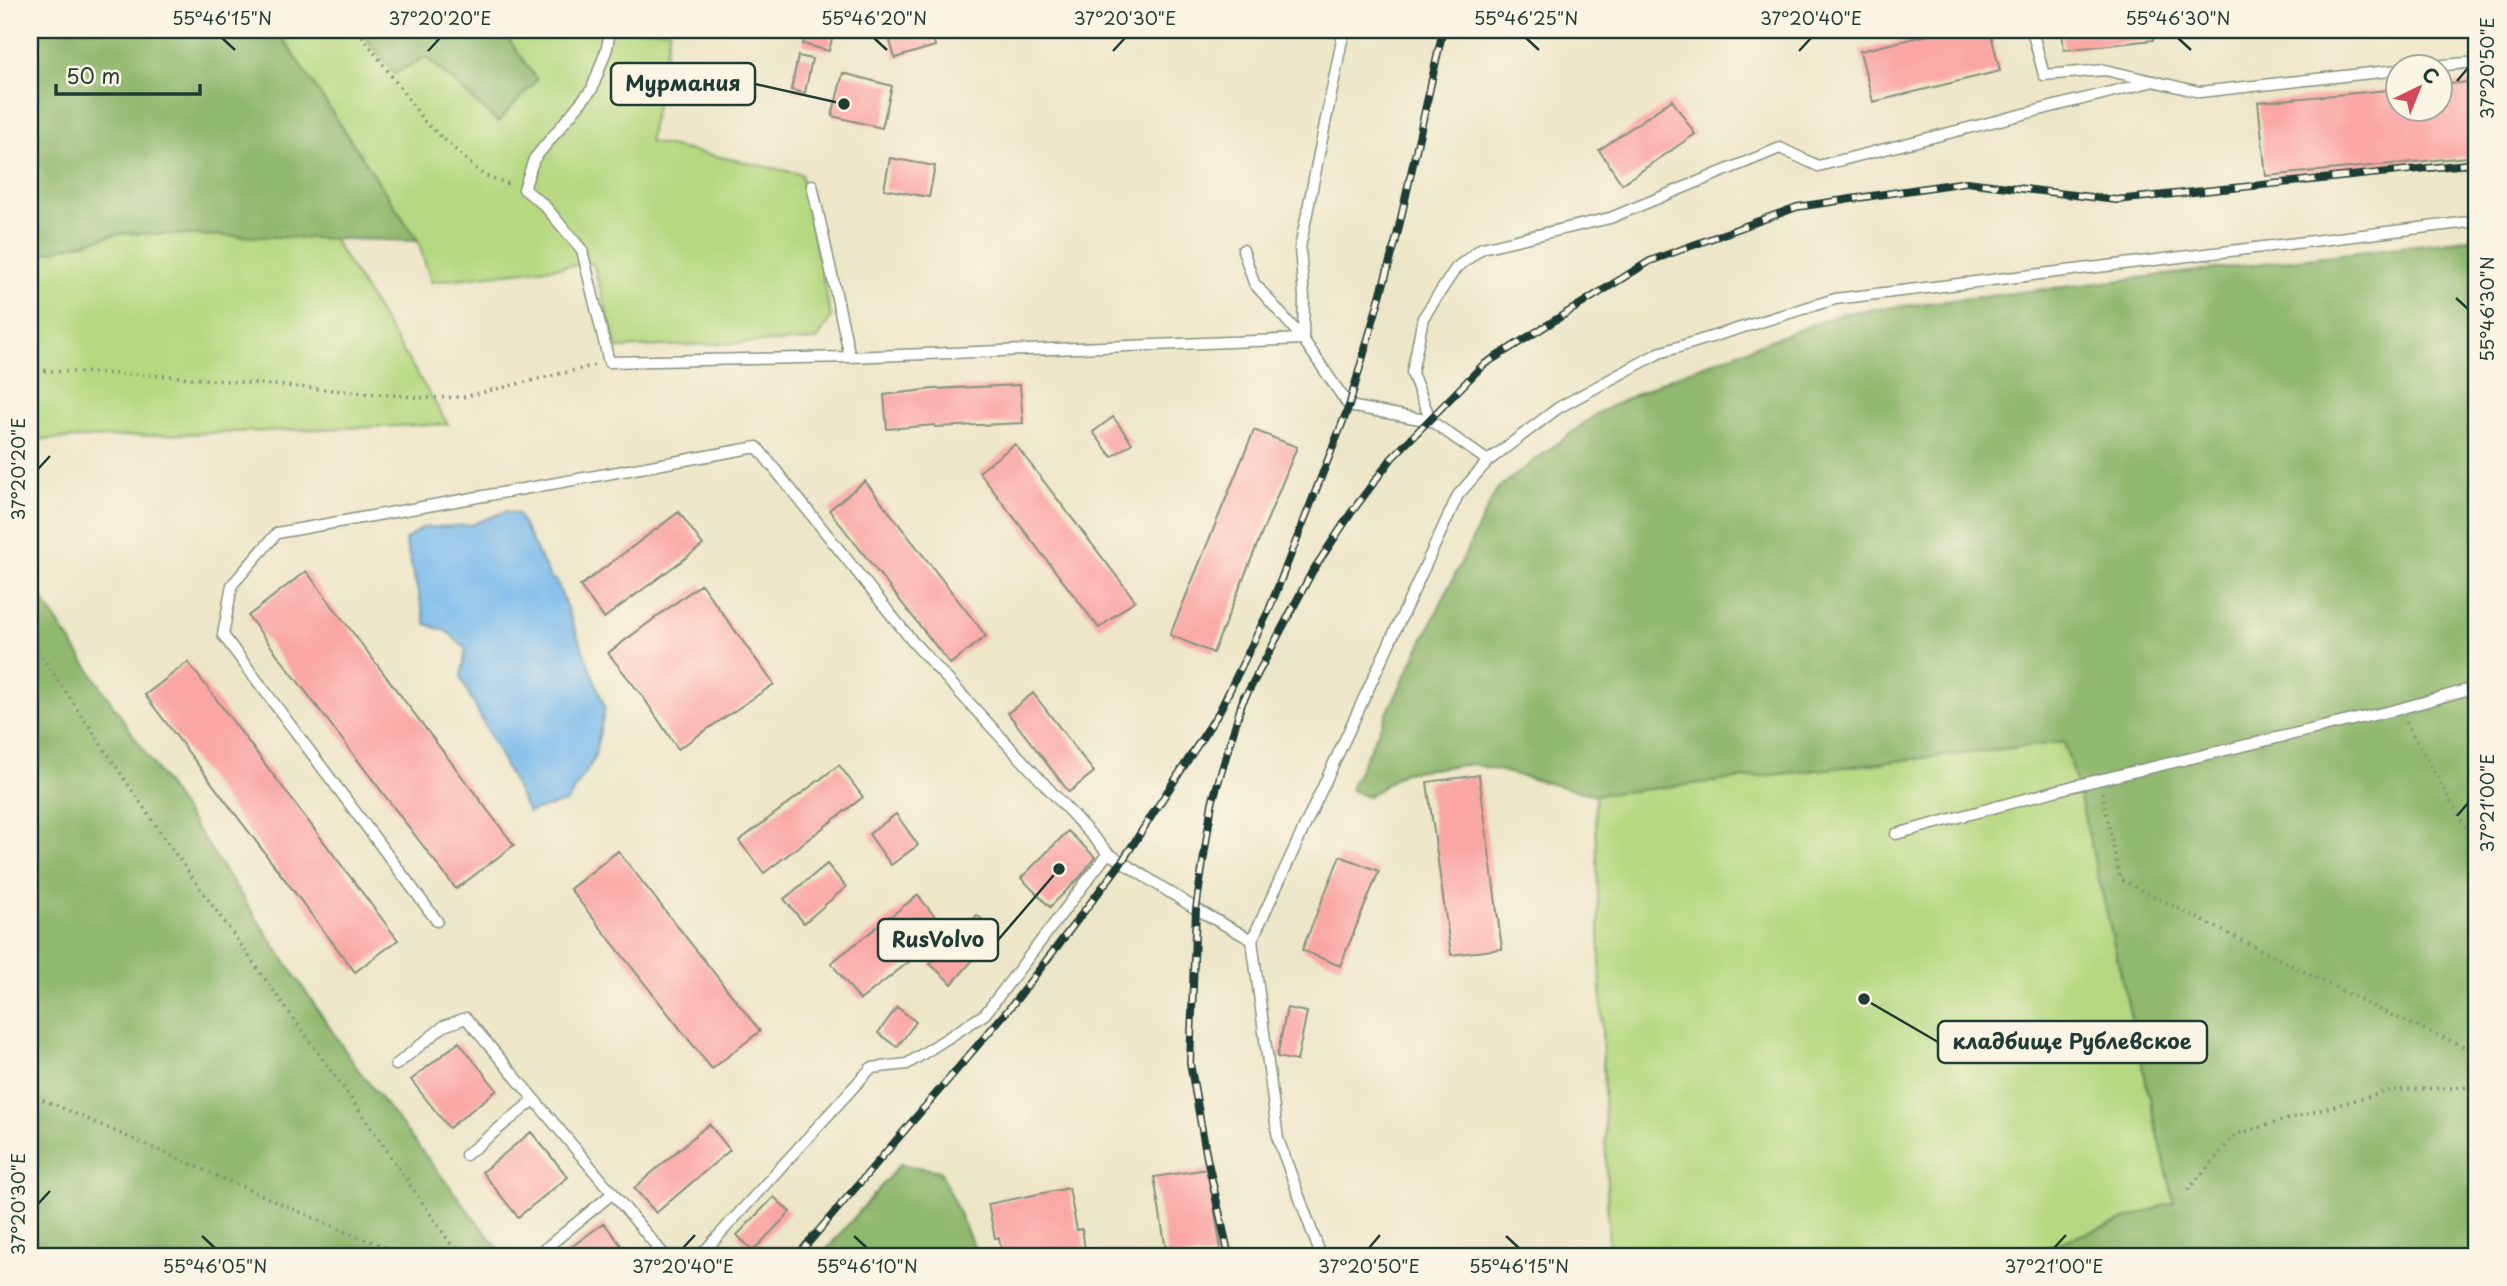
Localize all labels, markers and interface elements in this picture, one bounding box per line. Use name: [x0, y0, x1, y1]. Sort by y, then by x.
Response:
text: 55°46'15"N: [172, 4, 272, 31]
text: 37°20'20"E: [388, 4, 492, 31]
text: 55°46'20"N: [821, 4, 927, 31]
text: 37°20'30"E: [1074, 4, 1176, 31]
text: 55°46'25"N: [1474, 4, 1578, 31]
text: 37°20'40"E: [1760, 4, 1862, 31]
text: 55°46'30"N: [2125, 4, 2231, 31]
text: 37°20'50"E: [2473, 17, 2500, 119]
scale bar: [56, 52, 200, 96]
north arrow: [2384, 52, 2454, 122]
text: 50 m: [66, 59, 120, 91]
text: С: [2416, 60, 2446, 90]
callout: Мурмания: [611, 63, 755, 105]
text: Мурмания: [625, 66, 741, 98]
text: 55°46'30"N: [2473, 256, 2500, 362]
text: 37°20'20"E: [4, 417, 31, 521]
text: 37°21'00"E: [2473, 754, 2500, 852]
callout: RusVolvo: [878, 919, 998, 961]
text: RusVolvo: [892, 922, 984, 954]
callout: кладбище Рублевское: [1938, 1021, 2207, 1063]
text: кладбище Рублевское: [1952, 1024, 2192, 1056]
text: 37°20'30"E: [4, 1153, 31, 1255]
text: 55°46'05"N: [163, 1252, 267, 1279]
text: 37°20'40"E: [632, 1252, 734, 1279]
text: 55°46'10"N: [816, 1252, 918, 1279]
text: 37°20'50"E: [1318, 1252, 1420, 1279]
text: 55°46'15"N: [1469, 1252, 1569, 1279]
text: 37°21'00"E: [2005, 1252, 2103, 1279]

